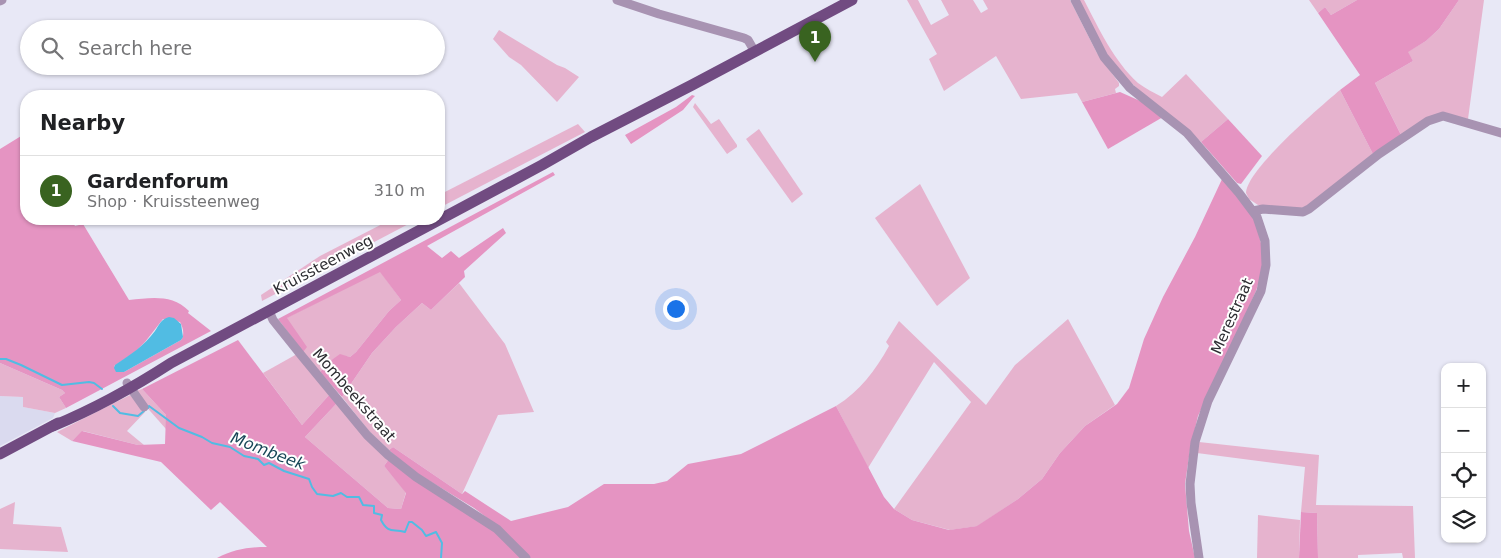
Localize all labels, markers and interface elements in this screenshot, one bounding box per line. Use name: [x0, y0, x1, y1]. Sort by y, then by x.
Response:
search box: [20, 20, 445, 75]
pin: 1: [799, 21, 831, 62]
icon: search: [38, 34, 66, 62]
text: Search here: [78, 37, 192, 59]
text: Nearby: [40, 111, 125, 135]
text: Gardenforum: [87, 170, 229, 192]
text: 1: [50, 181, 62, 200]
text: 310 m: [374, 181, 425, 200]
text: Shop · Kruissteenweg: [87, 192, 260, 211]
street label: Kruissteenweg: [270, 231, 376, 299]
street label: Merestraat: [1207, 275, 1257, 357]
your location: [663, 296, 689, 322]
street label: Mombeekstraat: [309, 345, 399, 445]
map controls: [1441, 363, 1486, 543]
button: +: [1441, 363, 1486, 408]
button: −: [1441, 408, 1486, 453]
water label: Mombeek: [228, 428, 309, 474]
button: locate: [1441, 453, 1486, 498]
button: layers: [1441, 498, 1486, 543]

